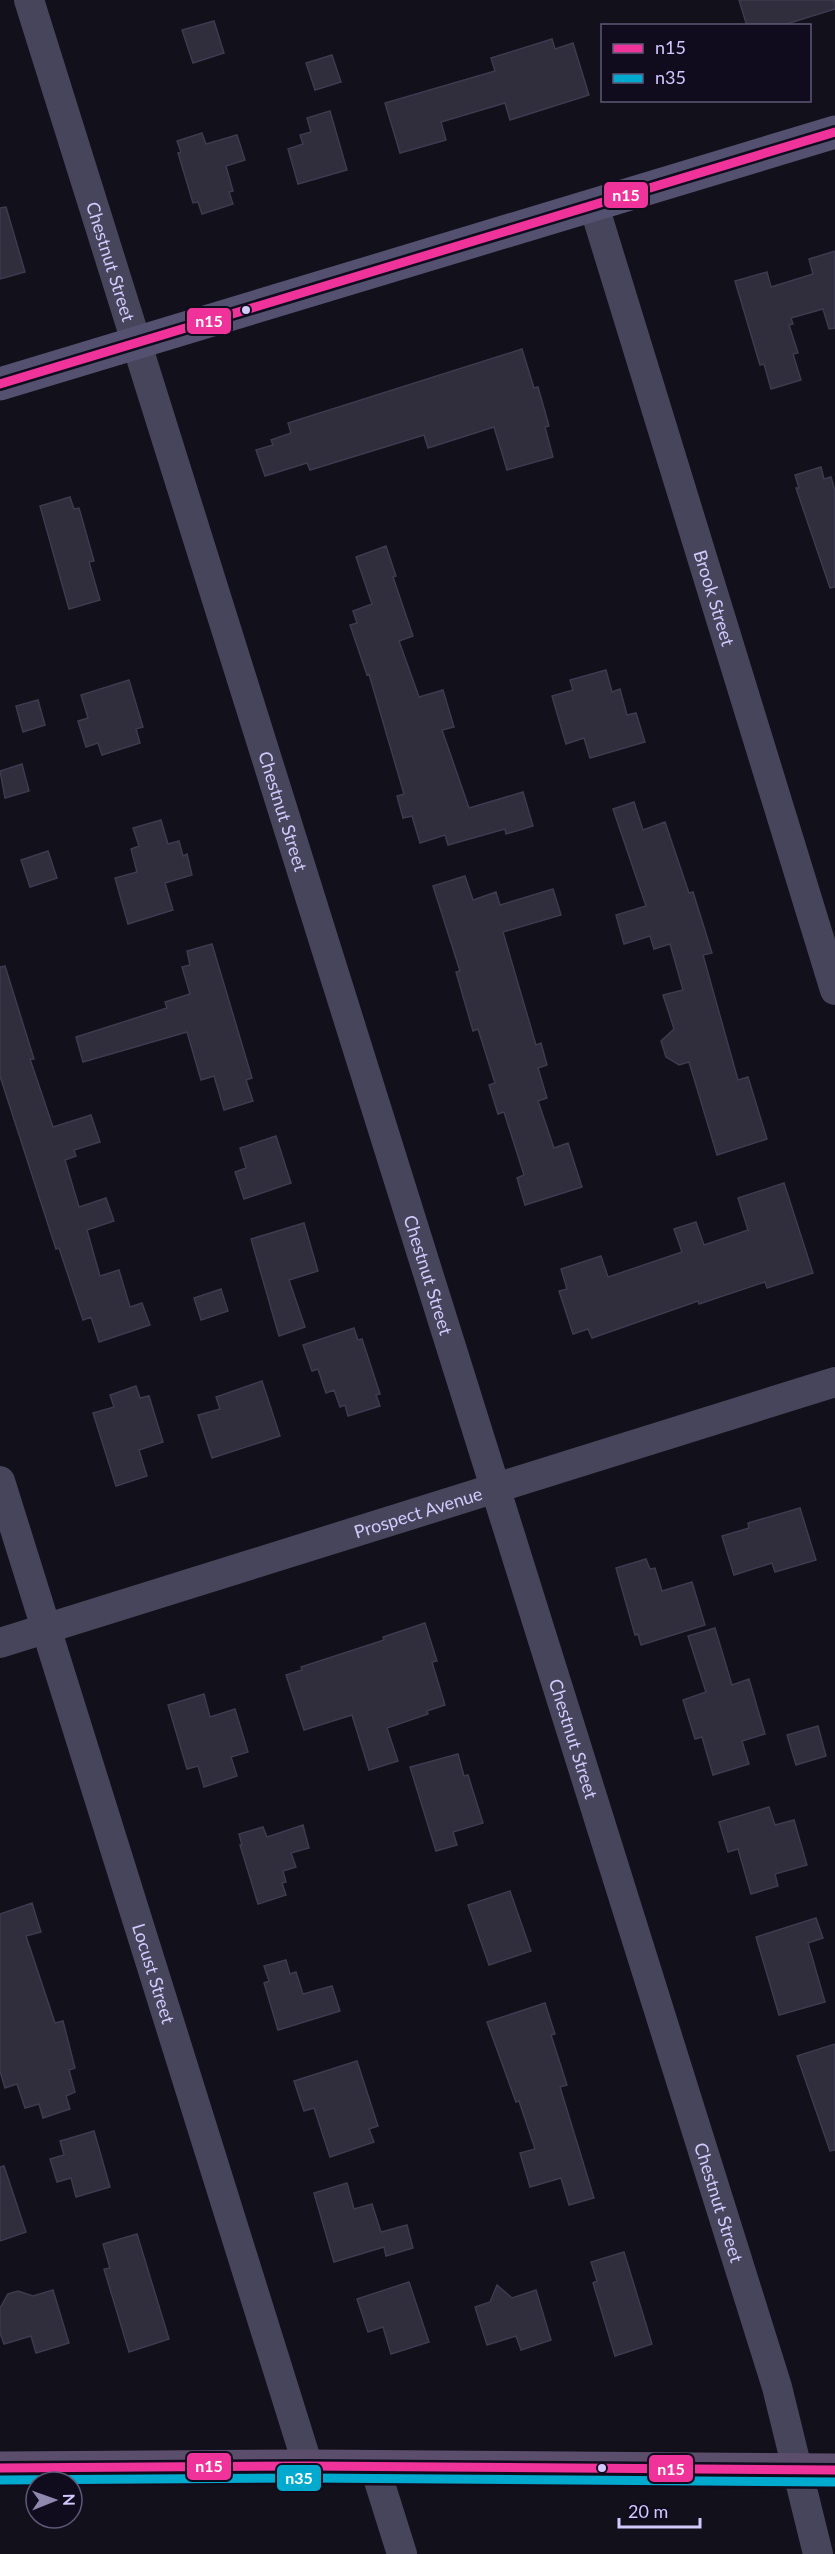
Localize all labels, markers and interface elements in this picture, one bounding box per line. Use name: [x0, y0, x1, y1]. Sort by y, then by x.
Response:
legend: [601, 24, 811, 102]
text: n15: [655, 36, 686, 58]
text: n35: [655, 66, 686, 88]
line badge: n15: [603, 181, 649, 209]
text: n15: [612, 185, 640, 204]
street label: Chestnut Street: [82, 199, 140, 325]
unlabelled marker: [240, 304, 252, 316]
line badge: n15: [186, 307, 232, 335]
text: n15: [195, 311, 223, 330]
street label: Brook Street: [689, 547, 740, 649]
street label: Chestnut Street: [254, 748, 312, 874]
street label: Chestnut Street: [399, 1212, 458, 1338]
street label: Prospect Avenue: [351, 1482, 485, 1543]
street label: Chestnut Street: [545, 1676, 603, 1802]
street label: Locust Street: [128, 1921, 180, 2027]
street label: Chestnut Street: [690, 2140, 748, 2266]
line badge: n15: [186, 2452, 232, 2481]
line badge: n15: [648, 2454, 694, 2483]
text: n15: [195, 2456, 223, 2475]
text: n15: [657, 2459, 685, 2478]
unlabelled marker: [596, 2462, 608, 2474]
line badge: n35: [276, 2464, 322, 2492]
text: n35: [285, 2468, 313, 2487]
north arrow: [24, 2470, 84, 2530]
scale bar: [619, 2491, 700, 2529]
text: N: [60, 2493, 79, 2506]
text: 20 m: [628, 2500, 668, 2522]

